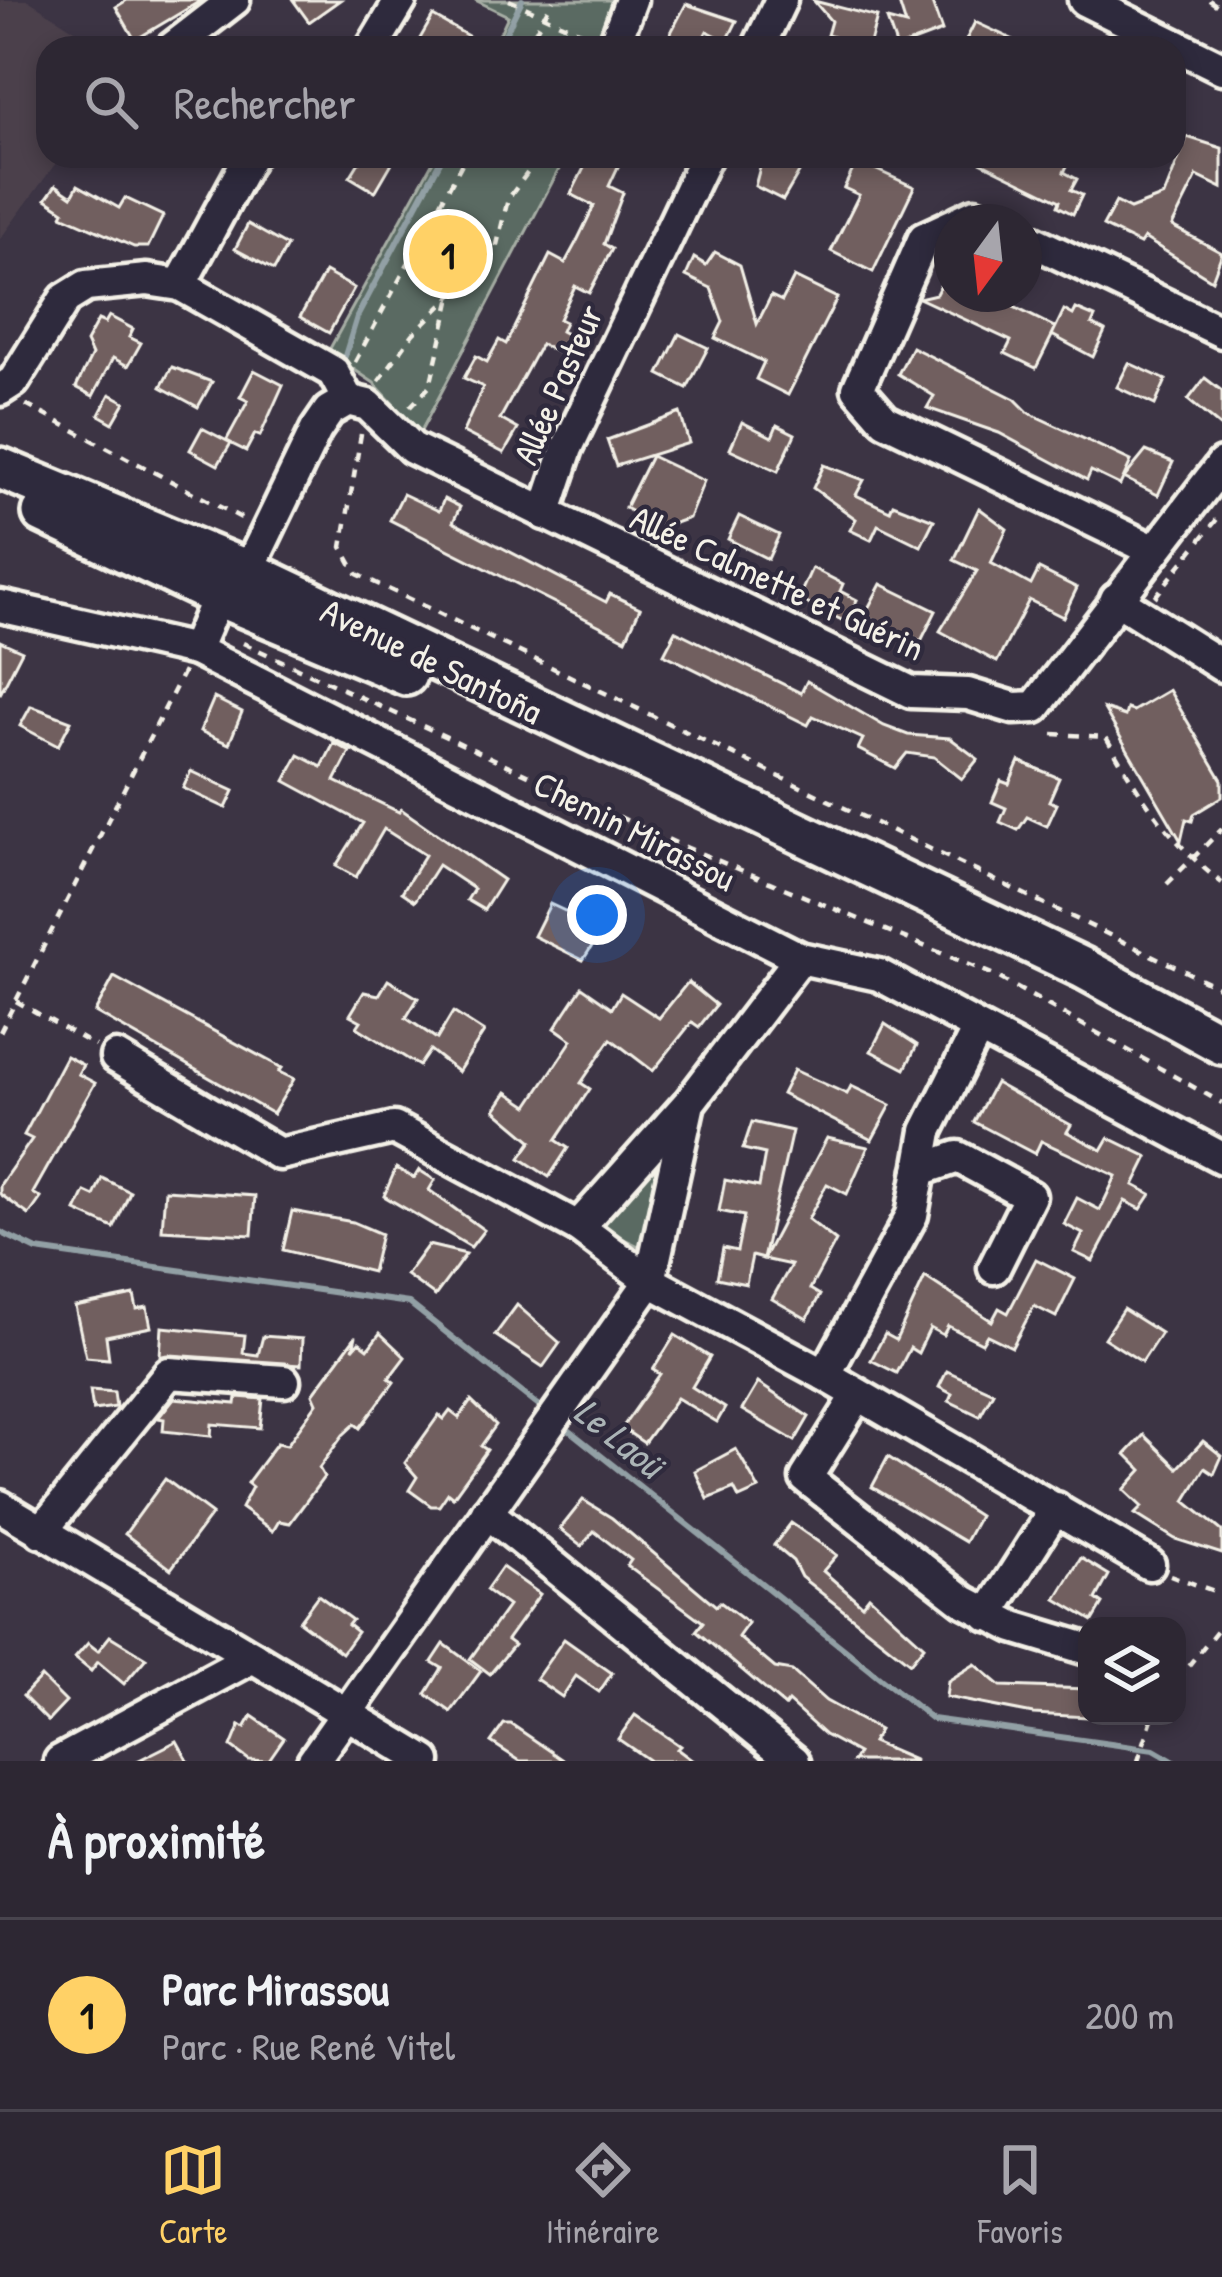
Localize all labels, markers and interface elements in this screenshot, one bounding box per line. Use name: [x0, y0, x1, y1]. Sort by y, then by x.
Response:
search box: [36, 36, 1186, 168]
icon: search: [78, 69, 144, 135]
text: Rechercher: [174, 72, 356, 133]
north arrow: [934, 204, 1042, 312]
pin: 1: [409, 209, 487, 299]
street label: Allée Pasteur: [500, 296, 614, 472]
street label: Allée Calmette et Guérin: [623, 492, 933, 672]
street label: Avenue de Santoña: [313, 585, 551, 735]
street label: Chemin Mirassou: [526, 758, 744, 902]
your location: [567, 885, 627, 945]
water label: Le Laoü: [564, 1385, 678, 1491]
map controls: [1078, 1617, 1186, 1725]
button: layers: [1078, 1617, 1186, 1725]
text: À proximité: [48, 1805, 265, 1874]
text: Parc Mirassou: [162, 1958, 389, 2019]
text: 1: [80, 1988, 94, 2041]
text: 200 m: [1085, 1988, 1174, 2041]
text: Parc · Rue René Vitel: [162, 2019, 455, 2072]
tab: Carte: [159, 2137, 228, 2253]
tab: Itinéraire: [546, 2137, 660, 2253]
tab: Favoris: [978, 2137, 1063, 2253]

